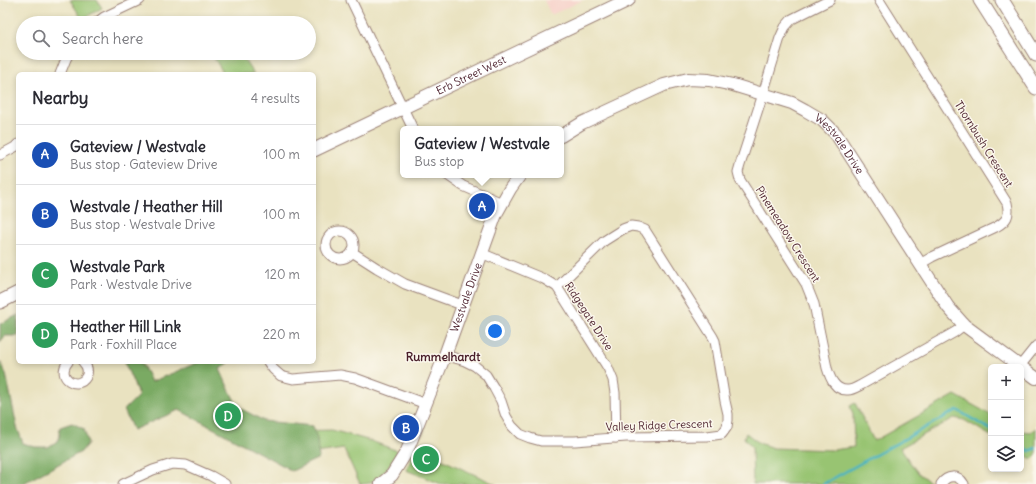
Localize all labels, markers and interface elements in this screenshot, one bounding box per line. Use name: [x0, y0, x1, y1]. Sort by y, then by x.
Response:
search box: [16, 16, 316, 60]
icon: search: [30, 27, 52, 49]
text: Search here: [62, 29, 143, 48]
street label: Erb Street West: [434, 52, 509, 98]
text: Nearby: [32, 87, 88, 109]
text: 4 results: [251, 90, 300, 107]
street label: Thornbush Crescent: [952, 98, 1016, 190]
street label: Westvale Drive: [812, 110, 867, 177]
popup: [400, 126, 564, 178]
text: Gateview / Westvale: [414, 134, 550, 153]
text: Gateview / Westvale: [70, 137, 206, 156]
text: A: [41, 146, 49, 163]
text: 100 m: [263, 146, 300, 163]
text: Bus stop: [414, 153, 464, 170]
text: Bus stop · Gateview Drive: [70, 156, 218, 173]
street label: Pinemeadow Crescent: [753, 183, 823, 285]
pin: A: [469, 191, 495, 221]
text: Westvale / Heather Hill: [70, 197, 223, 216]
text: B: [41, 206, 49, 223]
text: 100 m: [263, 206, 300, 223]
text: Bus stop · Westvale Drive: [70, 216, 215, 233]
text: Westvale Park: [70, 257, 165, 276]
street label: Westvale Drive: [447, 261, 485, 334]
text: C: [41, 266, 49, 283]
text: 120 m: [265, 266, 300, 283]
text: Park · Westvale Drive: [70, 276, 192, 293]
street label: Ridgegate Drive: [562, 279, 616, 353]
text: Heather Hill Link: [70, 317, 181, 336]
your location: [485, 321, 505, 341]
text: D: [40, 326, 50, 343]
text: 220 m: [263, 326, 300, 343]
text: Park · Foxhill Place: [70, 336, 177, 353]
district label: Rummelhardt: [406, 349, 481, 364]
map controls: [988, 364, 1024, 472]
button: +: [988, 364, 1024, 400]
button: −: [988, 400, 1024, 436]
pin: D: [215, 401, 241, 431]
pin: B: [393, 413, 419, 443]
street label: Valley Ridge Crescent: [605, 416, 713, 434]
button: layers: [988, 436, 1024, 472]
pin: C: [413, 444, 439, 474]

